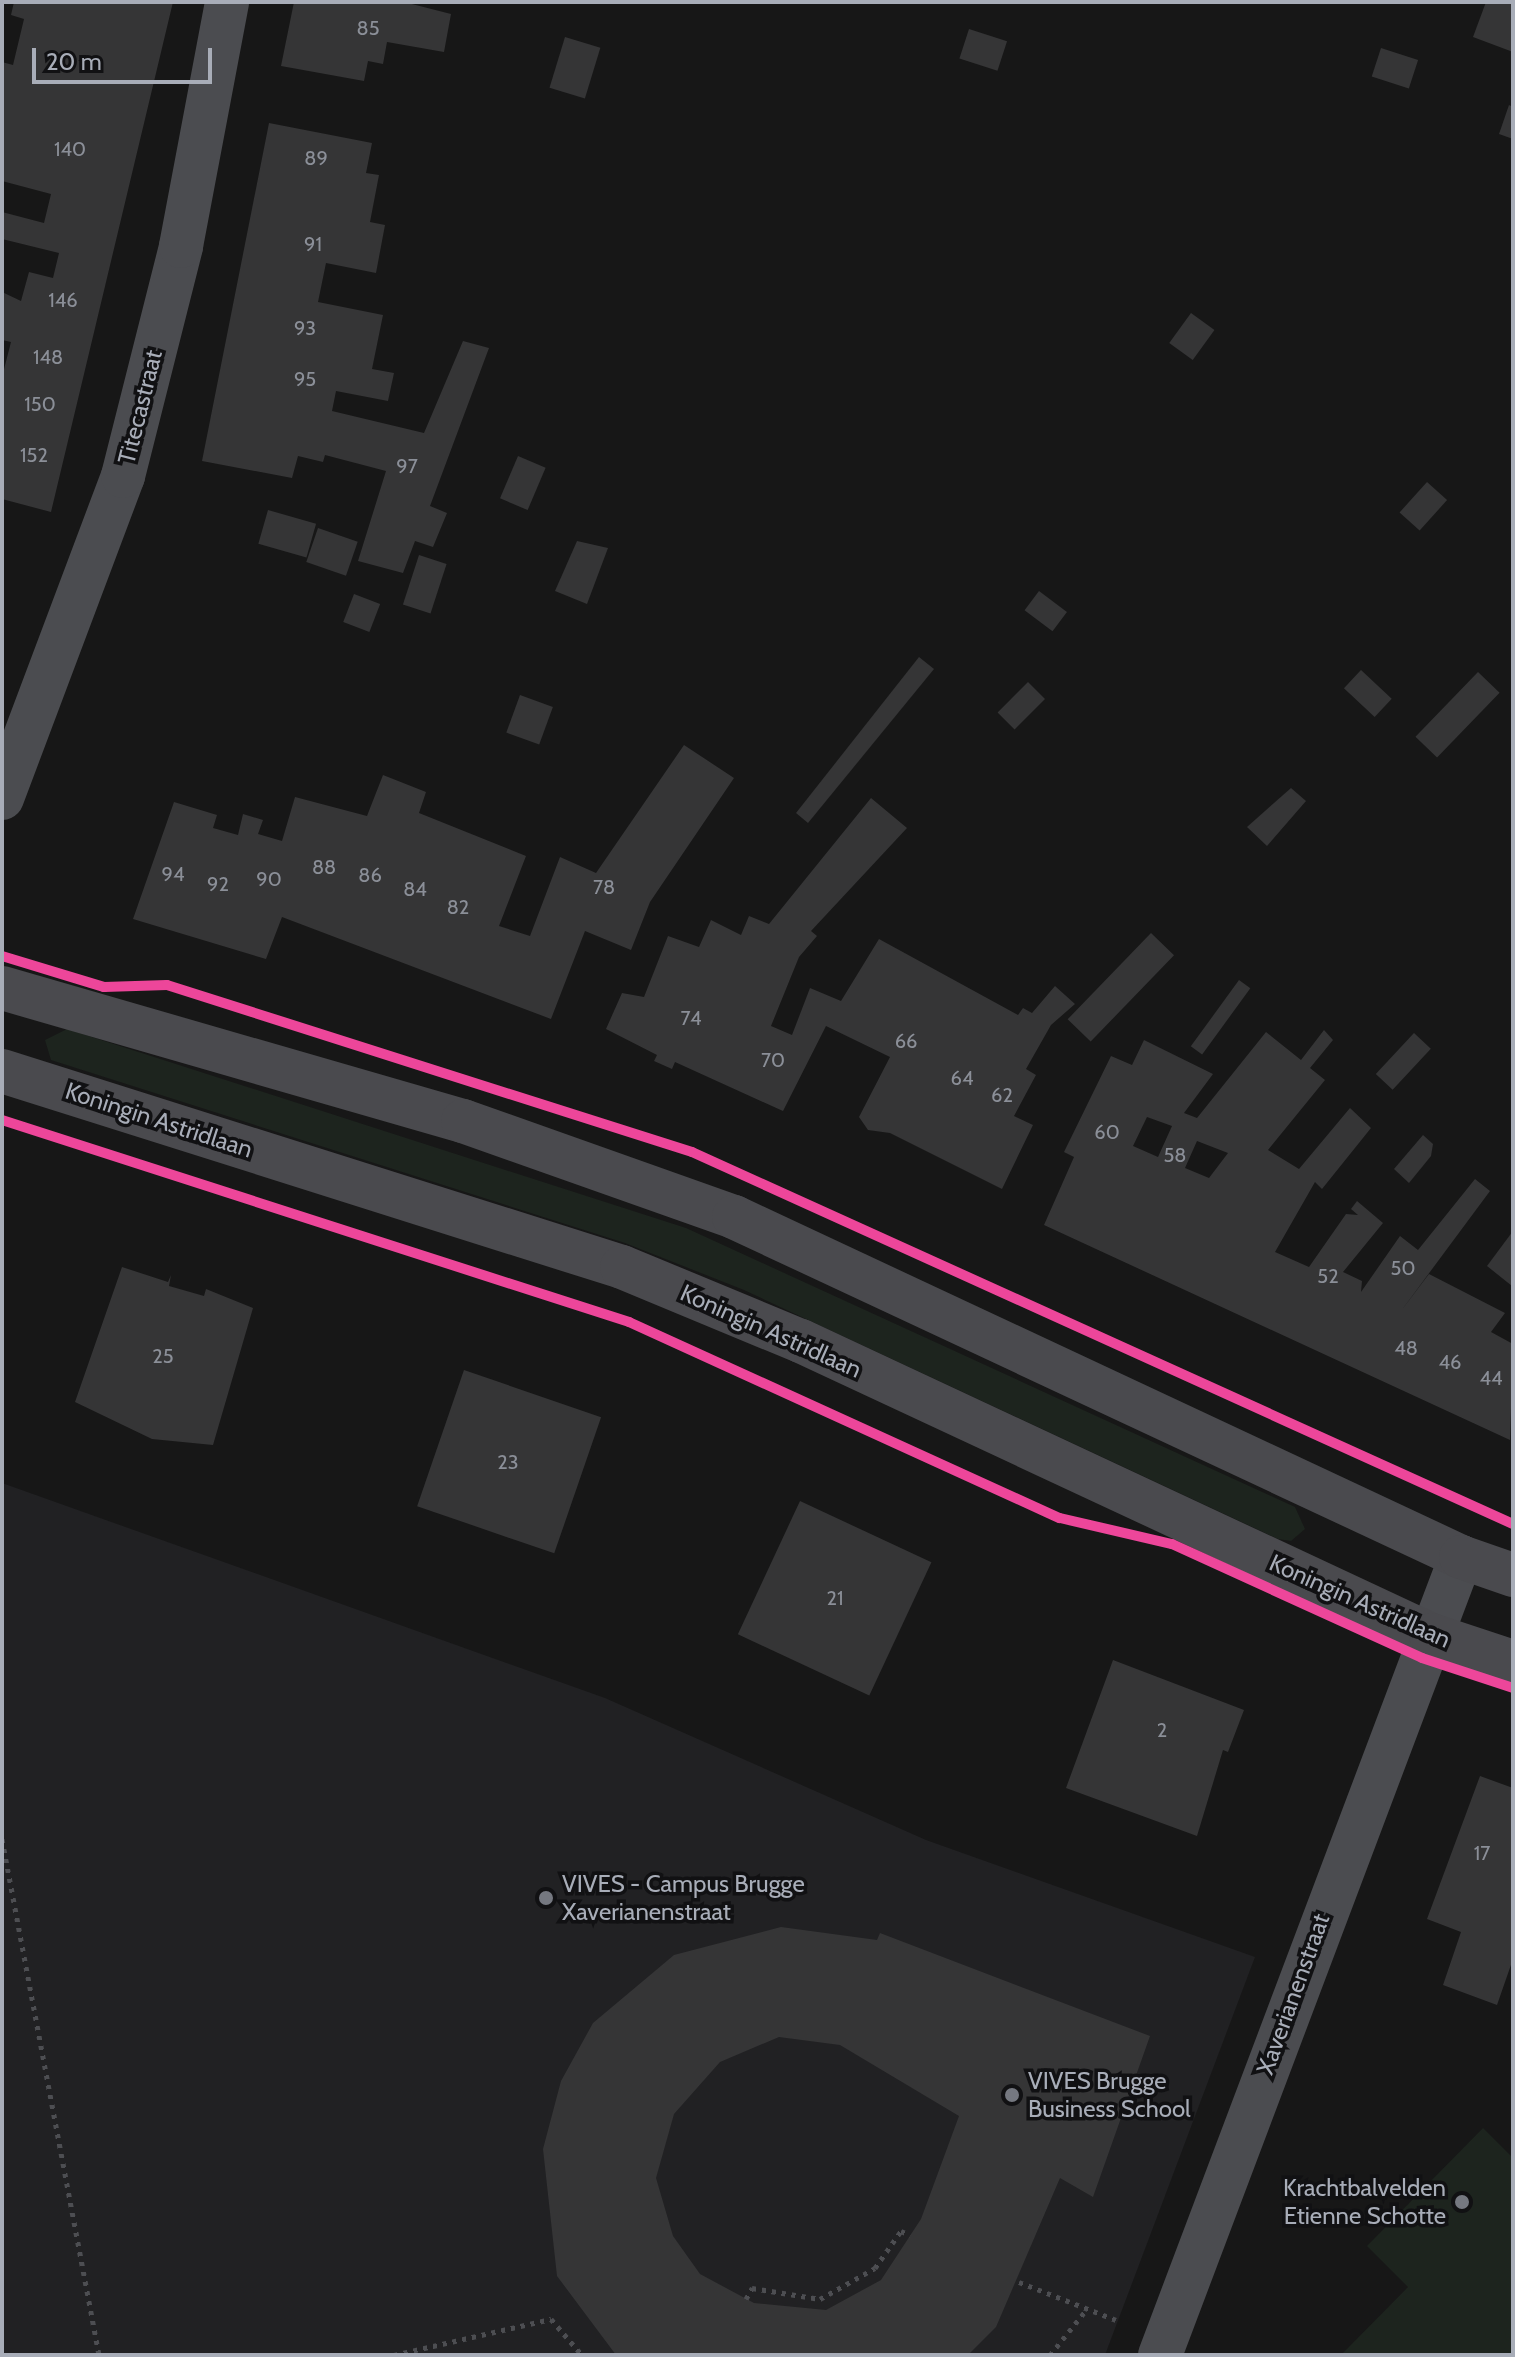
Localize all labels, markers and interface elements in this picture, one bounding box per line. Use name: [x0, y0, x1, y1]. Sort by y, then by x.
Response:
house number: 85: [357, 16, 379, 40]
scale bar: [36, 32, 216, 82]
text: 20 m: [46, 47, 102, 76]
house number: 140: [54, 137, 86, 161]
house number: 89: [304, 146, 328, 170]
house number: 91: [304, 232, 322, 256]
house number: 146: [48, 288, 78, 312]
house number: 93: [294, 316, 316, 340]
house number: 148: [33, 345, 63, 369]
street label: Titecastraat: [112, 347, 168, 467]
house number: 95: [294, 367, 316, 391]
house number: 150: [24, 392, 56, 416]
house number: 152: [20, 443, 48, 467]
house number: 97: [396, 454, 418, 478]
house number: 88: [312, 855, 336, 879]
house number: 94: [162, 862, 184, 886]
house number: 86: [358, 863, 382, 887]
house number: 90: [256, 867, 282, 891]
house number: 92: [207, 872, 229, 896]
house number: 78: [593, 875, 615, 899]
house number: 84: [403, 877, 427, 901]
house number: 82: [447, 895, 469, 919]
house number: 74: [681, 1006, 701, 1030]
house number: 66: [895, 1029, 917, 1053]
house number: 70: [761, 1048, 785, 1072]
house number: 64: [951, 1066, 973, 1090]
street label: Koningin Astridlaan: [62, 1076, 256, 1164]
house number: 62: [991, 1083, 1013, 1107]
house number: 60: [1094, 1120, 1120, 1144]
house number: 58: [1164, 1143, 1186, 1167]
house number: 50: [1391, 1256, 1415, 1280]
house number: 52: [1317, 1264, 1339, 1288]
street label: Koningin Astridlaan: [676, 1278, 866, 1384]
house number: 48: [1394, 1336, 1418, 1360]
house number: 25: [152, 1344, 174, 1368]
house number: 46: [1439, 1350, 1461, 1374]
house number: 44: [1479, 1366, 1503, 1390]
house number: 23: [497, 1450, 519, 1474]
street label: Koningin Astridlaan: [1265, 1548, 1455, 1654]
house number: 21: [827, 1586, 843, 1610]
house number: 2: [1157, 1718, 1167, 1742]
house number: 17: [1474, 1841, 1490, 1865]
place label: VIVES - Campus Brugge Xaverianenstraat: [562, 1870, 805, 1926]
marker: VIVES - Campus Brugge Xaverianenstraat: [537, 1889, 555, 1907]
street label: Xaverianenstraat: [1251, 1910, 1335, 2078]
place label: VIVES Brugge Business School: [1028, 2067, 1191, 2123]
marker: VIVES Brugge Business School: [1003, 2086, 1021, 2104]
place label: Krachtbalvelden Etienne Schotte: [1283, 2174, 1446, 2230]
marker: Krachtbalvelden Etienne Schotte: [1453, 2193, 1471, 2211]

